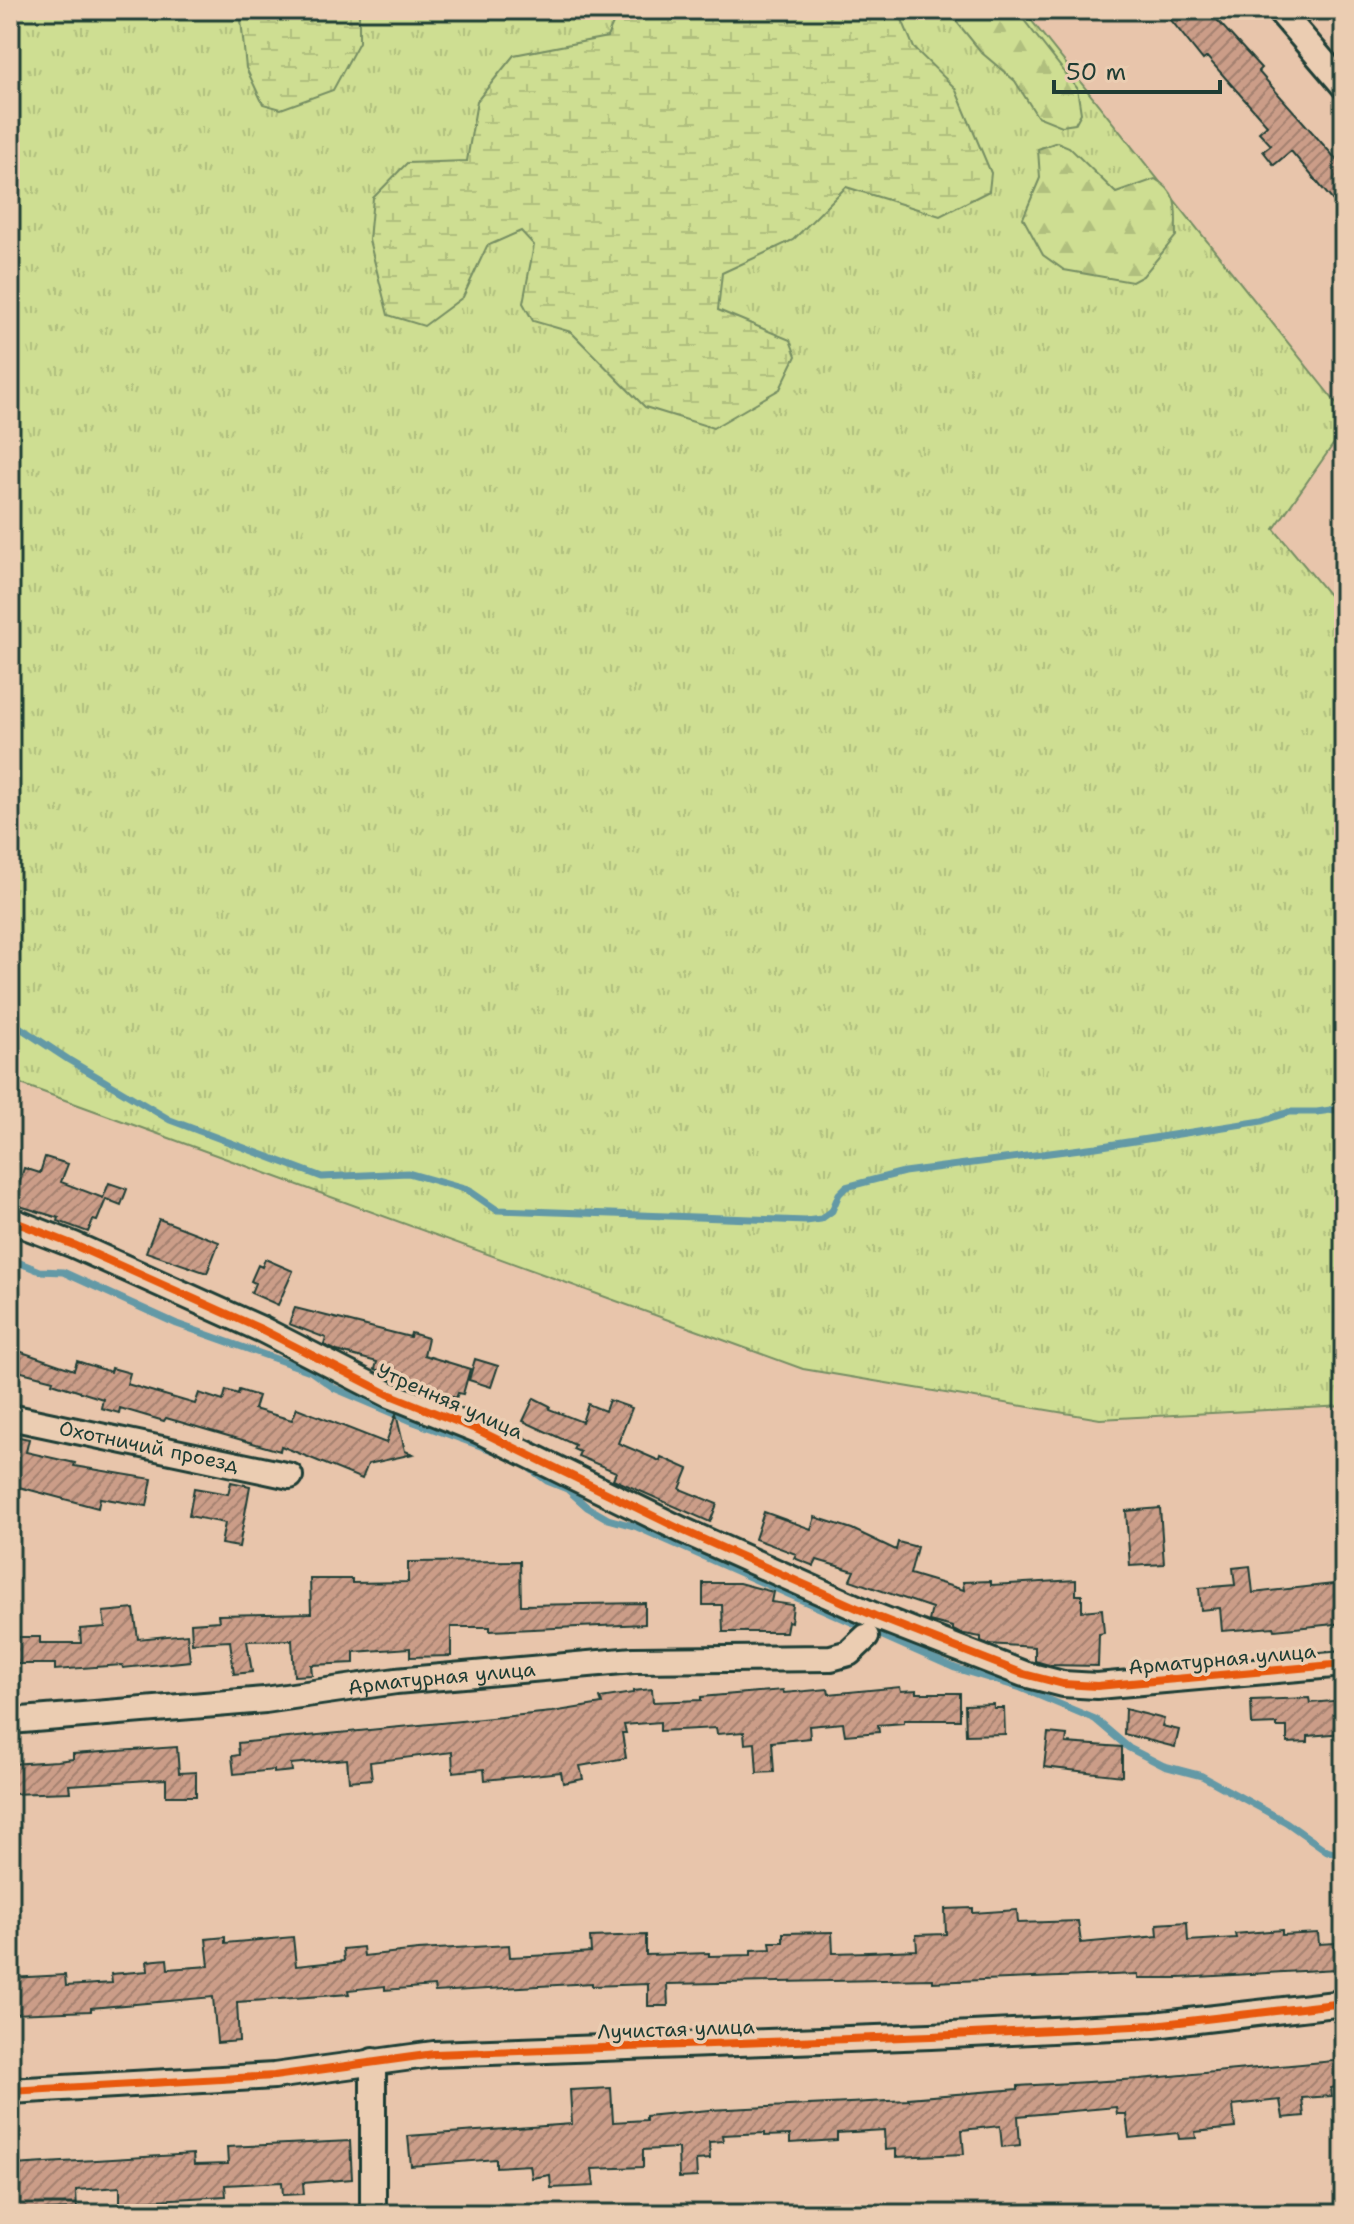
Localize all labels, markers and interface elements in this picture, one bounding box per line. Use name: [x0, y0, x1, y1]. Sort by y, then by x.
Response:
scale bar: [1054, 44, 1220, 94]
text: 50 m: [1066, 56, 1126, 88]
street label: Утренняя улица: [373, 1357, 528, 1445]
street label: Охотничий проезд: [57, 1415, 241, 1478]
street label: Арматурная улица: [1127, 1638, 1317, 1680]
street label: Арматурная улица: [346, 1656, 537, 1701]
street label: Лучистая улица: [597, 2013, 756, 2045]

